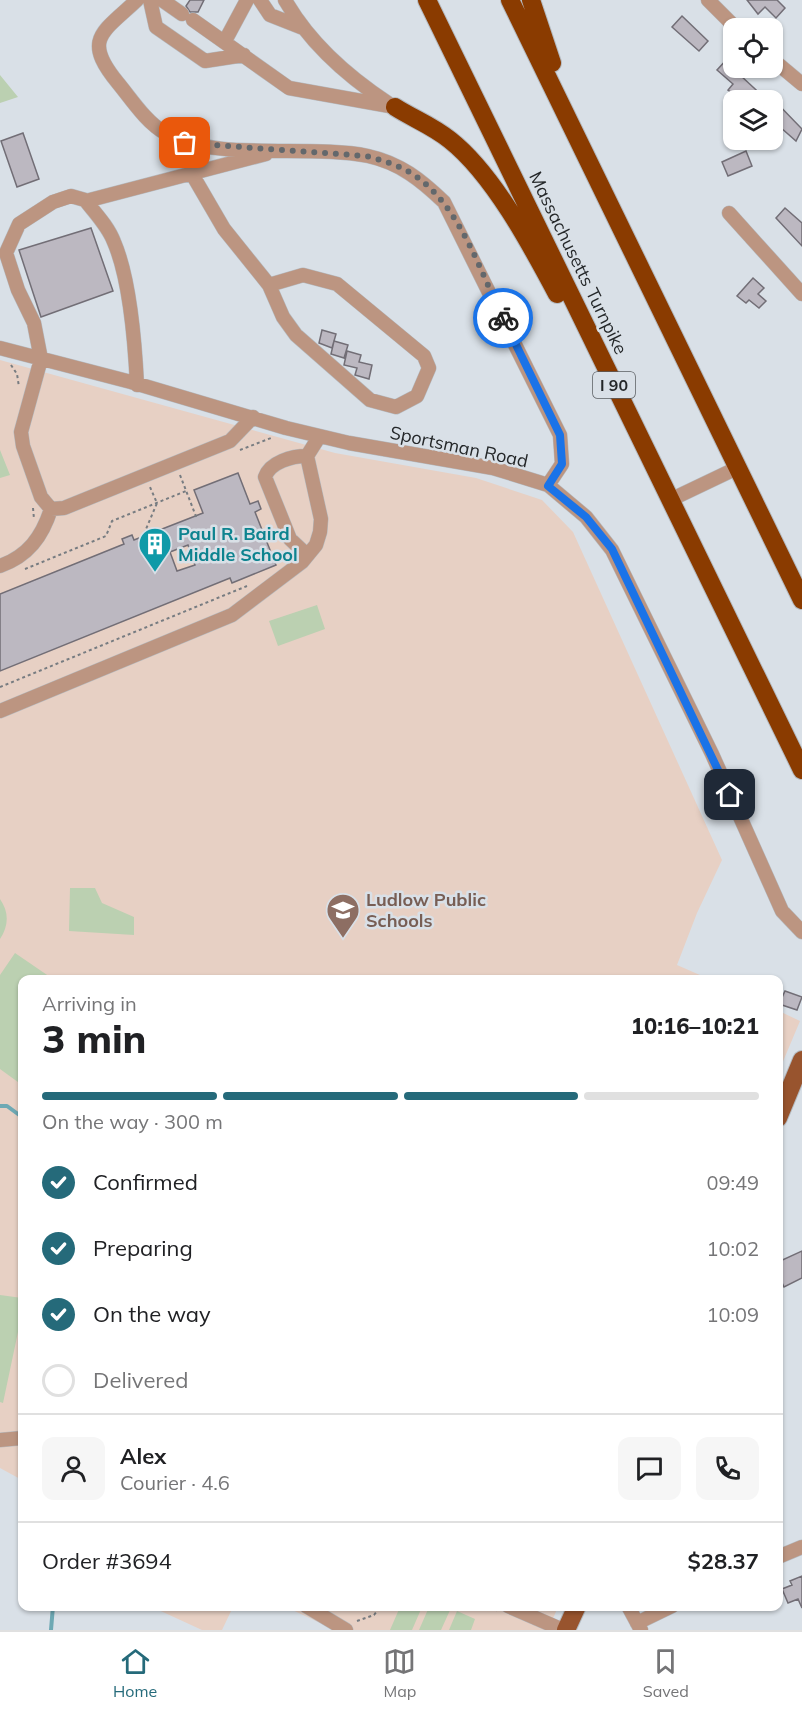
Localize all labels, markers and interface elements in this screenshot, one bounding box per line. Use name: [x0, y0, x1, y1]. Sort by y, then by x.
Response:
map controls: [723, 18, 783, 150]
button: locate: [723, 18, 783, 78]
button: layers: [723, 90, 783, 150]
pin: [159, 117, 210, 168]
icon: bag: [168, 126, 201, 159]
street label: Massachusetts Turnpike: [524, 168, 633, 358]
courier: [473, 288, 533, 348]
icon: bike: [487, 302, 520, 335]
road number: I 90: [593, 372, 635, 398]
street label: Sportsman Road: [388, 421, 530, 472]
place label: Paul R. Baird Middle School: [178, 522, 298, 566]
building icon: Paul R. Baird Middle School: [137, 526, 173, 573]
pin: [704, 769, 755, 820]
icon: home: [713, 778, 746, 811]
place label: Ludlow Public Schools: [366, 888, 486, 932]
school or university icon: Ludlow Public Schools: [325, 892, 361, 939]
text: Arriving in: [42, 991, 137, 1016]
text: 10:16–10:21: [631, 1012, 759, 1040]
text: 3 min: [42, 1014, 147, 1063]
text: On the way · 300 m: [42, 1109, 223, 1134]
icon: check: [42, 1166, 75, 1199]
text: Confirmed: [93, 1168, 198, 1196]
text: 09:49: [706, 1170, 759, 1195]
icon: check: [42, 1232, 75, 1265]
text: Preparing: [93, 1234, 193, 1262]
text: 10:02: [706, 1236, 759, 1261]
icon: check: [42, 1298, 75, 1331]
text: On the way: [93, 1300, 211, 1328]
text: 10:09: [706, 1302, 759, 1327]
text: Delivered: [93, 1366, 188, 1394]
button: person: [42, 1437, 105, 1500]
button: chat: [618, 1437, 681, 1500]
button: phone: [696, 1437, 759, 1500]
text: Alex: [120, 1442, 166, 1470]
text: Courier · 4.6: [120, 1470, 230, 1495]
text: Order #3694: [42, 1547, 172, 1575]
text: $28.37: [688, 1547, 759, 1575]
tab: Home: [113, 1645, 157, 1701]
tab: Map: [383, 1645, 416, 1701]
tab: Saved: [643, 1645, 689, 1701]

